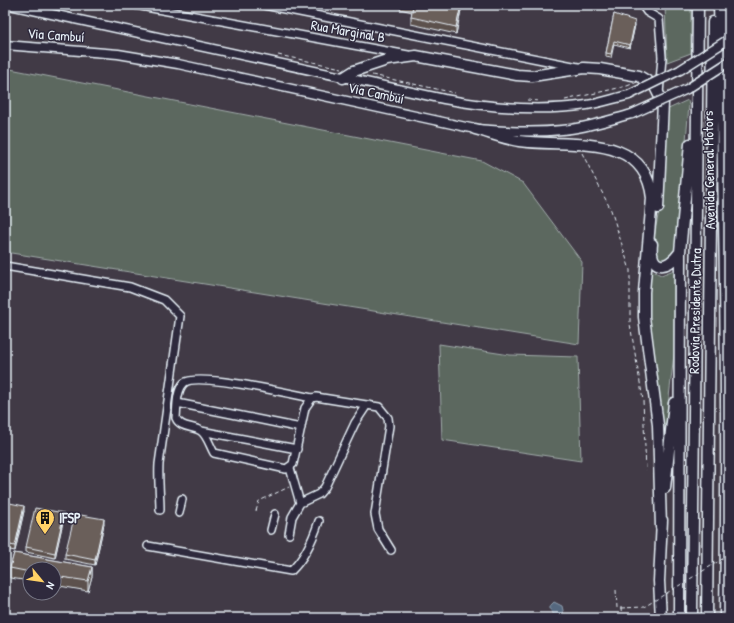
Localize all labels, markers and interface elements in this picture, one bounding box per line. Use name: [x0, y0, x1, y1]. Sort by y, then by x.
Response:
street label: Rua Marginal B: [309, 15, 387, 47]
street label: Via Cambuí: [27, 23, 85, 46]
street label: Via Cambuí: [346, 77, 406, 108]
street label: Avenida General Motors: [698, 110, 719, 230]
street label: Rodovia Presidente Dutra: [684, 247, 705, 374]
building icon: IFSP: [34, 507, 56, 535]
place label: IFSP: [59, 508, 81, 527]
north arrow: [22, 561, 62, 601]
text: N: [43, 580, 58, 592]

